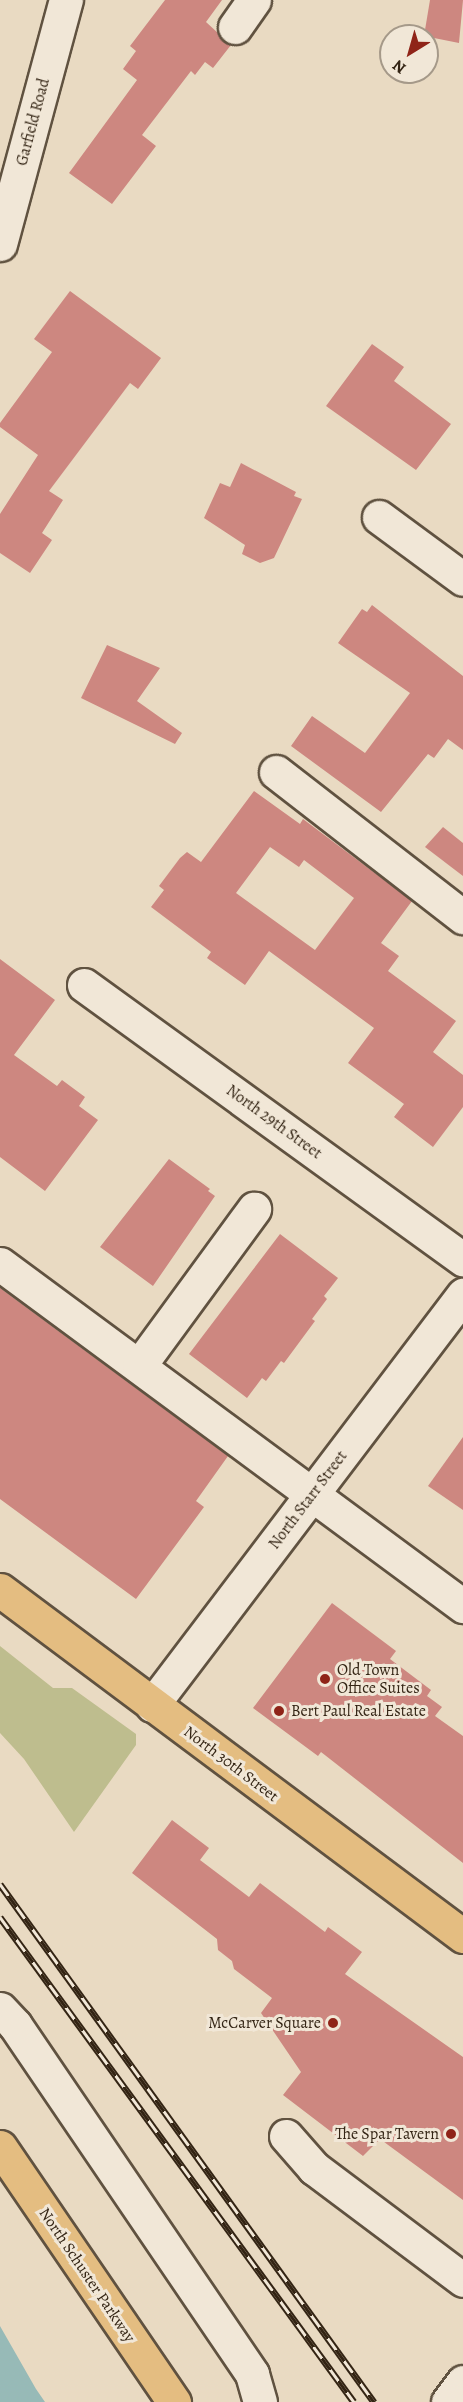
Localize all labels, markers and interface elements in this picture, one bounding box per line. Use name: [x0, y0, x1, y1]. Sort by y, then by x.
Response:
north arrow: [379, 24, 439, 84]
text: N: [388, 54, 411, 79]
street label: Garfield Road: [12, 76, 54, 168]
street label: North 29th Street: [222, 1081, 326, 1163]
street label: North Starr Street: [265, 1447, 351, 1553]
place label: Old Town Office Suites: [337, 1660, 420, 1698]
marker: Old Town Office Suites: [318, 1672, 332, 1686]
place label: Bert Paul Real Estate: [291, 1701, 426, 1721]
marker: Bert Paul Real Estate: [272, 1704, 286, 1718]
street label: North 30th Street: [180, 1722, 282, 1806]
place label: McCarver Square: [208, 2013, 321, 2033]
marker: McCarver Square: [326, 2016, 340, 2030]
place label: The Spar Tavern: [335, 2124, 439, 2144]
marker: The Spar Tavern: [444, 2127, 458, 2141]
street label: North Schuster Parkway: [35, 2204, 139, 2346]

